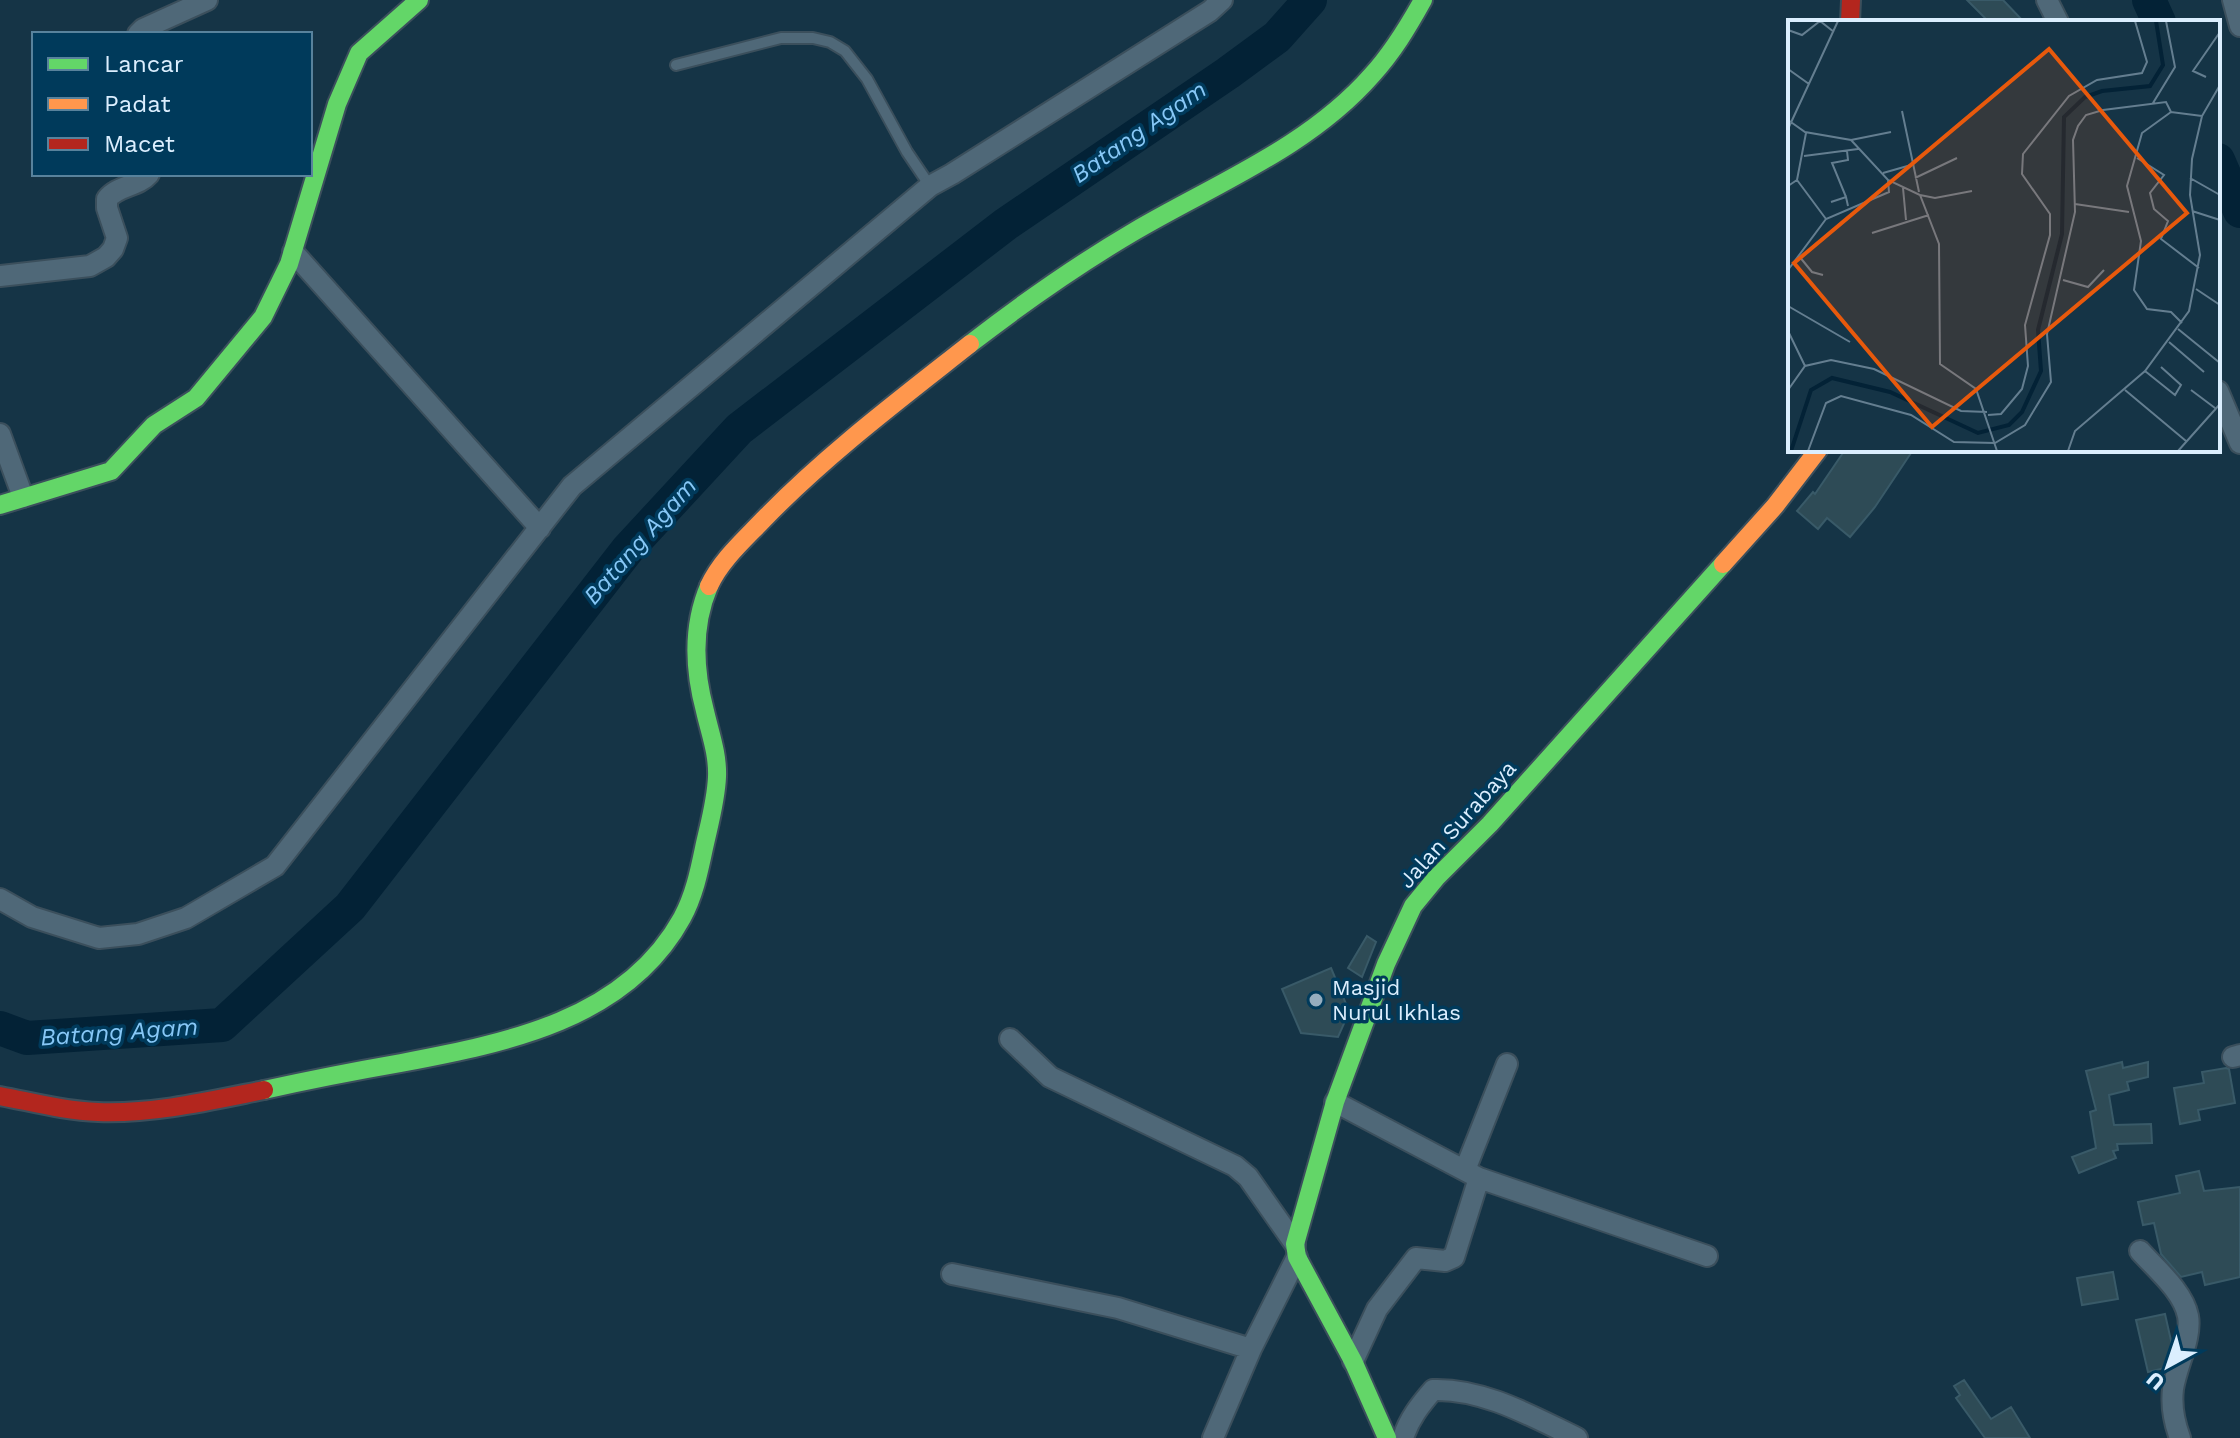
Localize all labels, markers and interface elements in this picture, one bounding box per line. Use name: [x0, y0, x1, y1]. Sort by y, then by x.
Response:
inset map: [1788, 20, 2220, 452]
legend: [32, 32, 312, 176]
text: Lancar: [104, 50, 184, 78]
water label: Batang Agam: [1066, 75, 1212, 189]
text: Padat: [104, 90, 170, 118]
text: Macet: [104, 130, 175, 158]
water label: Batang Agam: [578, 472, 702, 610]
street label: Jalan Surabaya: [1394, 756, 1521, 893]
place label: Masjid Nurul Ikhlas: [1332, 975, 1461, 1025]
marker: Masjid Nurul Ikhlas: [1307, 991, 1325, 1009]
water label: Batang Agam: [39, 1013, 199, 1051]
north arrow: [2128, 1326, 2208, 1406]
text: U: [2141, 1366, 2169, 1396]

